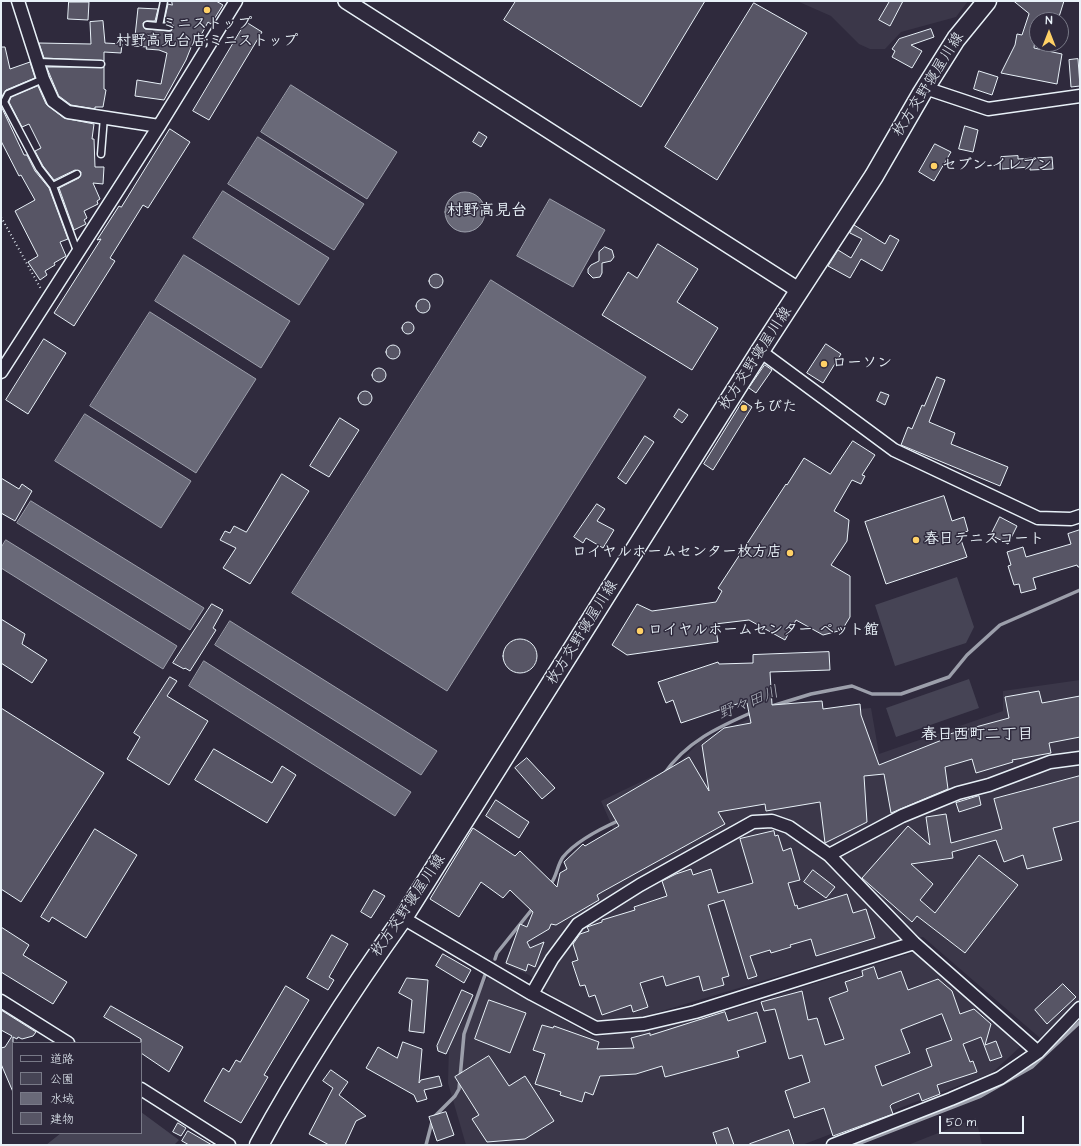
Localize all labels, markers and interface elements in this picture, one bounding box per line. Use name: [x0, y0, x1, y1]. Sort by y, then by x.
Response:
marker: ミニストップ 村野高見台店;ミニストップ: [202, 5, 212, 15]
north arrow: [1029, 12, 1069, 52]
text: N: [1046, 13, 1052, 28]
place label: ミニストップ 村野高見台店;ミニストップ: [116, 16, 298, 51]
street label: 枚方交野寝屋川線: [890, 29, 968, 141]
place label: セブン-イレブン: [942, 157, 1052, 175]
marker: セブン-イレブン: [929, 161, 939, 171]
district label: 村野高見台: [447, 202, 527, 222]
street label: 枚方交野寝屋川線: [716, 304, 796, 414]
place label: ローソン: [832, 355, 892, 373]
marker: ローソン: [819, 359, 829, 369]
place label: ちびた: [752, 399, 797, 417]
marker: ちびた: [739, 403, 749, 413]
place label: 春日テニスコート: [924, 531, 1044, 549]
marker: 春日テニスコート: [911, 535, 921, 545]
place label: ロイヤルホームセンター枚方店: [572, 544, 782, 562]
marker: ロイヤルホームセンター枚方店: [785, 548, 795, 558]
street label: 枚方交野寝屋川線: [544, 577, 622, 689]
place label: ロイヤルホームセンター ペット館: [648, 622, 879, 640]
marker: ロイヤルホームセンター ペット館: [635, 626, 645, 636]
water label: 野々田川: [716, 683, 782, 725]
district label: 春日西町二丁目: [921, 726, 1033, 746]
street label: 枚方交野寝屋川線: [368, 851, 450, 961]
legend: [12, 1042, 142, 1134]
text: 道路: [50, 1051, 74, 1068]
text: 公園: [50, 1071, 74, 1088]
text: 水域: [50, 1091, 74, 1108]
scale bar: [941, 1108, 1026, 1134]
text: 建物: [50, 1111, 74, 1128]
text: 50 m: [946, 1114, 976, 1131]

